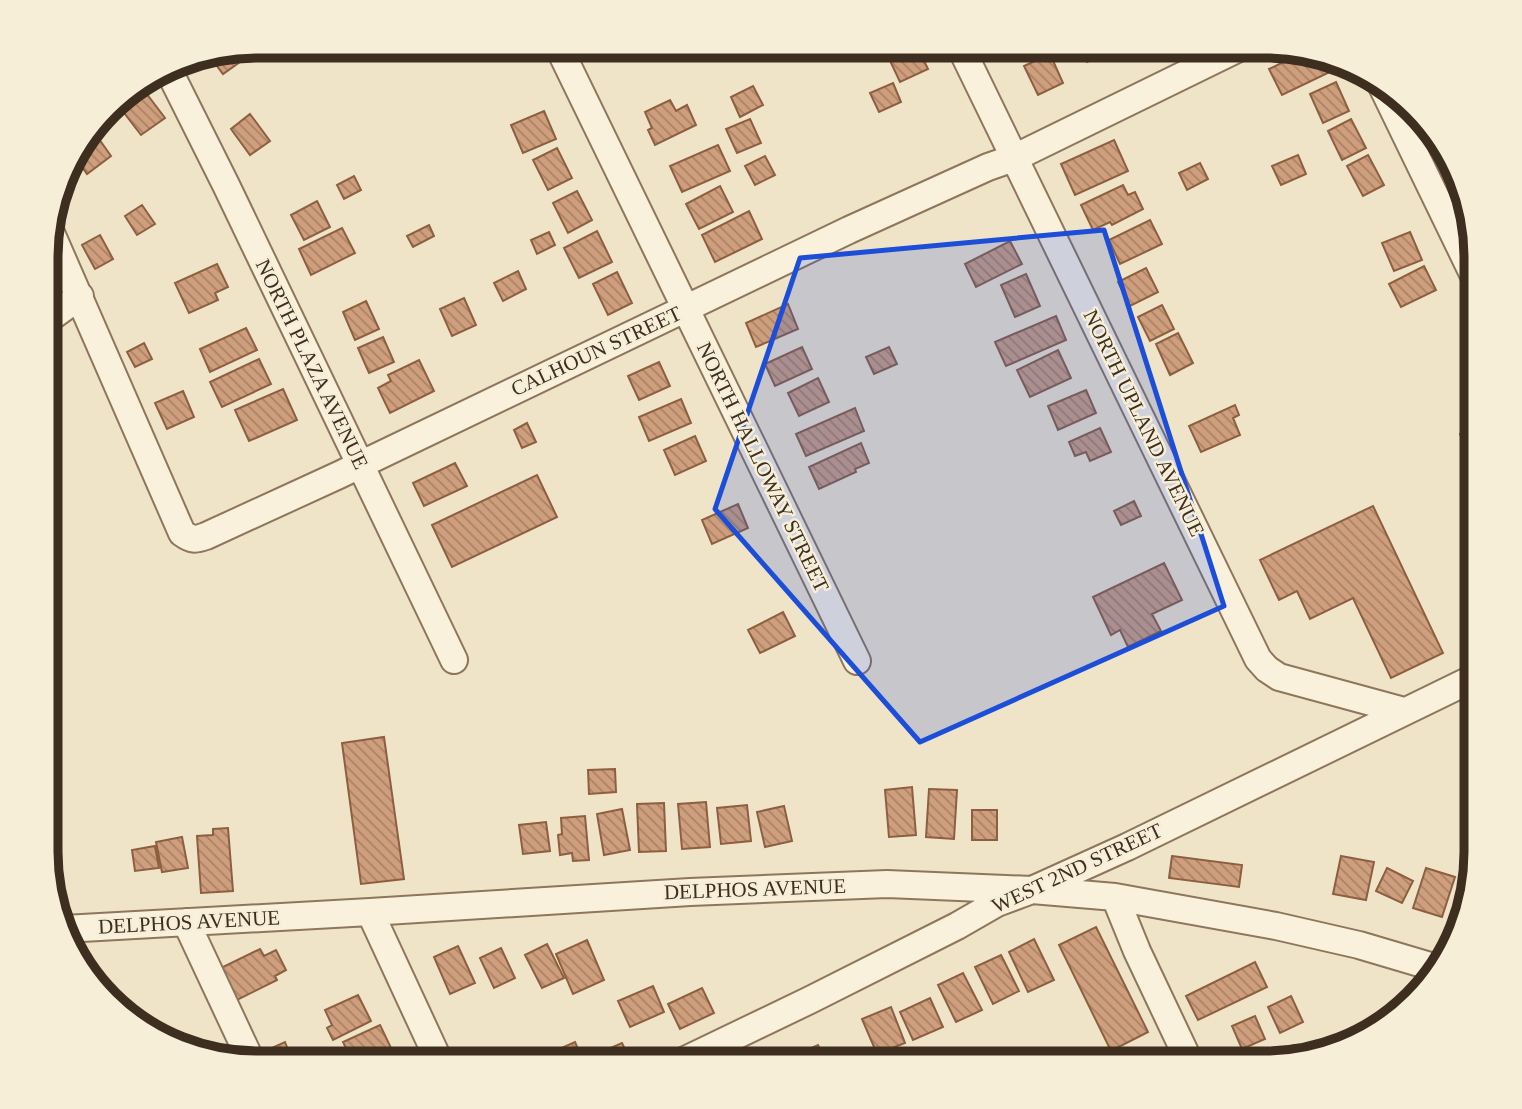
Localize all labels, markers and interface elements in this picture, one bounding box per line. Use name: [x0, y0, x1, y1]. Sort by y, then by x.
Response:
street label: NORTH PLAZA AVENUE: [251, 255, 373, 473]
street label: CALHOUN STREET: [507, 301, 685, 401]
street label: NORTH UPLAND AVENUE: [1079, 306, 1209, 540]
street label: NORTH HALLOWAY STREET: [692, 338, 834, 596]
street label: WEST 2ND STREET: [988, 818, 1166, 918]
street label: DELPHOS AVENUE: [664, 874, 846, 904]
street label: DELPHOS AVENUE: [97, 905, 281, 939]

